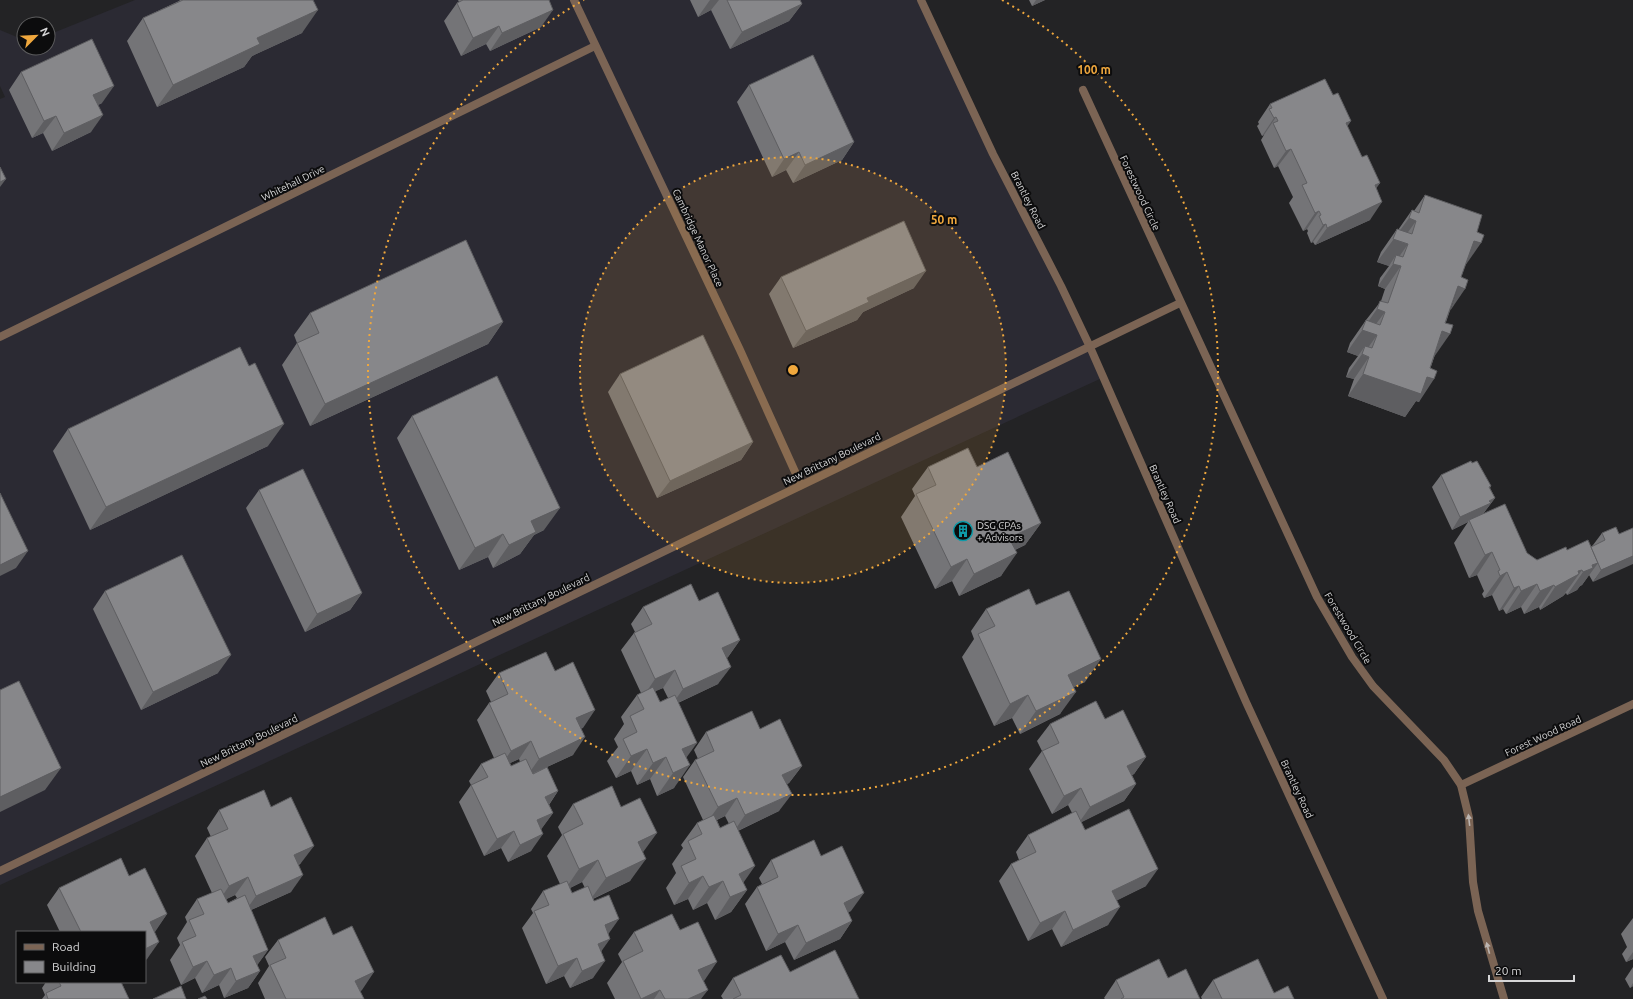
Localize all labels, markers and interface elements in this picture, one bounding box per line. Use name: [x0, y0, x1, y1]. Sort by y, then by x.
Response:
north arrow: [16, 16, 56, 56]
text: N: [38, 26, 52, 38]
text: 100 m: [1077, 63, 1111, 76]
street label: Forestwood Circle: [1118, 154, 1162, 232]
street label: Whitehall Drive: [260, 163, 326, 203]
street label: Brantley Road: [1009, 169, 1047, 231]
street label: Cambridge Manor Place: [670, 187, 726, 289]
text: 50 m: [931, 213, 957, 226]
centre of rings: [786, 363, 800, 377]
street label: New Brittany Boulevard: [782, 431, 882, 487]
street label: Brantley Road: [1147, 463, 1183, 525]
building icon: DSG CPAs + Advisors: [952, 520, 974, 542]
place label: DSG CPAs + Advisors: [977, 520, 1023, 543]
street label: New Brittany Boulevard: [491, 572, 591, 628]
street label: Forestwood Circle: [1322, 590, 1374, 666]
street label: New Brittany Boulevard: [199, 713, 299, 769]
street label: Forest Wood Road: [1503, 713, 1583, 759]
street label: Brantley Road: [1279, 758, 1315, 820]
one-way arrow: [1466, 814, 1472, 826]
legend: [16, 931, 146, 983]
text: Road: [52, 940, 80, 953]
one-way arrow: [1485, 942, 1491, 955]
scale bar: [1489, 957, 1574, 983]
text: Building: [52, 960, 96, 973]
text: 20 m: [1495, 964, 1522, 977]

